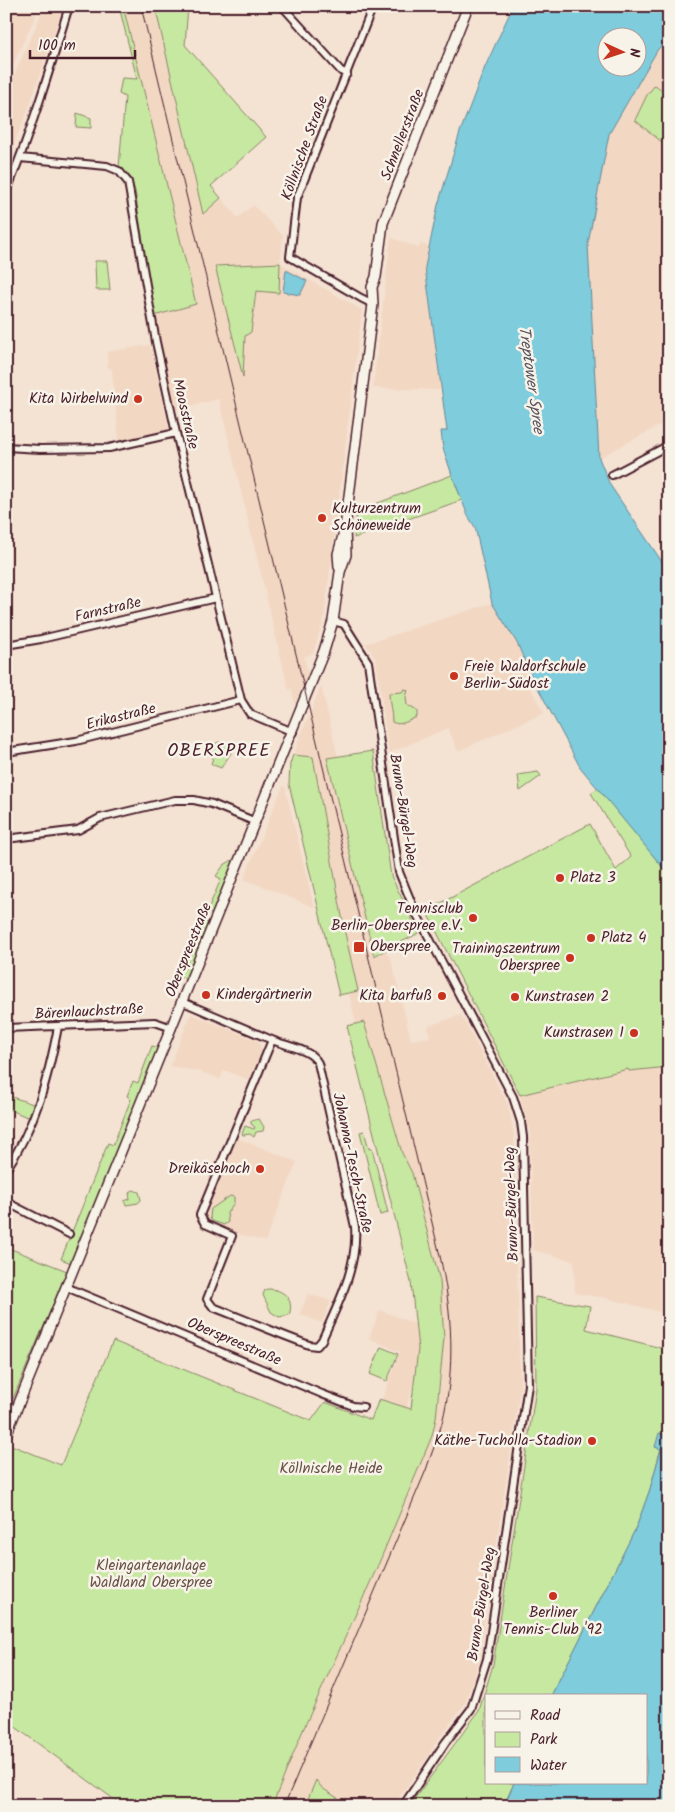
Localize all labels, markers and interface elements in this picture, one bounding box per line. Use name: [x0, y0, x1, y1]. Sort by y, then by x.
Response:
scale bar: [30, 28, 135, 60]
north arrow: [598, 28, 648, 78]
text: 100 m: [38, 34, 76, 58]
text: N: [623, 48, 645, 58]
street label: Schnellerstraße: [375, 86, 432, 184]
street label: Köllnische Straße: [275, 92, 335, 204]
water label: Treptower Spree: [511, 325, 551, 437]
street label: Moosstraße: [165, 376, 205, 452]
place label: Kita Wirbelwind: [29, 387, 129, 411]
marker: Kita Wirbelwind: [132, 393, 144, 405]
place label: Kulturzentrum Schöneweide: [332, 497, 421, 538]
marker: Kulturzentrum Schöneweide: [316, 512, 328, 524]
street label: Farnstraße: [72, 591, 144, 629]
place label: Freie Waldorfschule Berlin-Südost: [464, 655, 586, 696]
marker: Freie Waldorfschule Berlin-Südost: [448, 670, 460, 682]
street label: Erikastraße: [84, 697, 159, 737]
district label: OBERSPREE: [167, 737, 271, 766]
street label: Bruno-Bürgel-Weg: [382, 752, 424, 870]
place label: Platz 3: [570, 866, 616, 890]
marker: Platz 3: [554, 872, 566, 884]
place label: Tennisclub Berlin-Oberspree e.V.: [331, 897, 463, 938]
street label: Oberspreestraße: [159, 899, 219, 1001]
marker: Tennisclub Berlin-Oberspree e.V.: [467, 912, 479, 924]
place label: Platz 4: [601, 926, 647, 950]
marker: Platz 4: [585, 932, 597, 944]
place label: Oberspree: [370, 935, 431, 959]
place label: Trainingszentrum Oberspree: [452, 937, 560, 978]
marker: Oberspree: [352, 940, 366, 954]
marker: Trainingszentrum Oberspree: [564, 952, 576, 964]
place label: Kindergärtnerin: [216, 983, 312, 1007]
place label: Kita barfuß: [359, 984, 432, 1008]
place label: Kunstrasen 2: [525, 985, 609, 1009]
marker: Kindergärtnerin: [200, 989, 212, 1001]
marker: Kita barfuß: [436, 990, 448, 1002]
marker: Kunstrasen 2: [509, 991, 521, 1003]
street label: Bärenlauchstraße: [34, 997, 144, 1027]
place label: Kunstrasen 1: [544, 1021, 624, 1045]
marker: Kunstrasen 1: [628, 1027, 640, 1039]
street label: Johanna-Tesch-Straße: [325, 1091, 379, 1236]
street label: Bruno-Bürgel-Weg: [498, 1146, 526, 1262]
place label: Dreikäsehoch: [168, 1157, 250, 1181]
marker: Dreikäsehoch: [254, 1163, 266, 1175]
street label: Oberspreestraße: [183, 1311, 285, 1373]
place label: Käthe-Tucholla-Stadion: [434, 1429, 582, 1453]
marker: Käthe-Tucholla-Stadion: [586, 1435, 598, 1447]
park label: Köllnische Heide: [279, 1457, 383, 1481]
street label: Bruno-Bürgel-Weg: [461, 1545, 503, 1663]
park label: Kleingartenanlage Waldland Oberspree: [90, 1554, 213, 1595]
marker: Berliner Tennis-Club '92: [547, 1590, 559, 1602]
place label: Berliner Tennis-Club '92: [503, 1601, 603, 1642]
legend: [485, 1694, 648, 1784]
text: Road: [530, 1704, 561, 1728]
text: Park: [530, 1728, 558, 1752]
text: Water: [530, 1754, 567, 1778]

